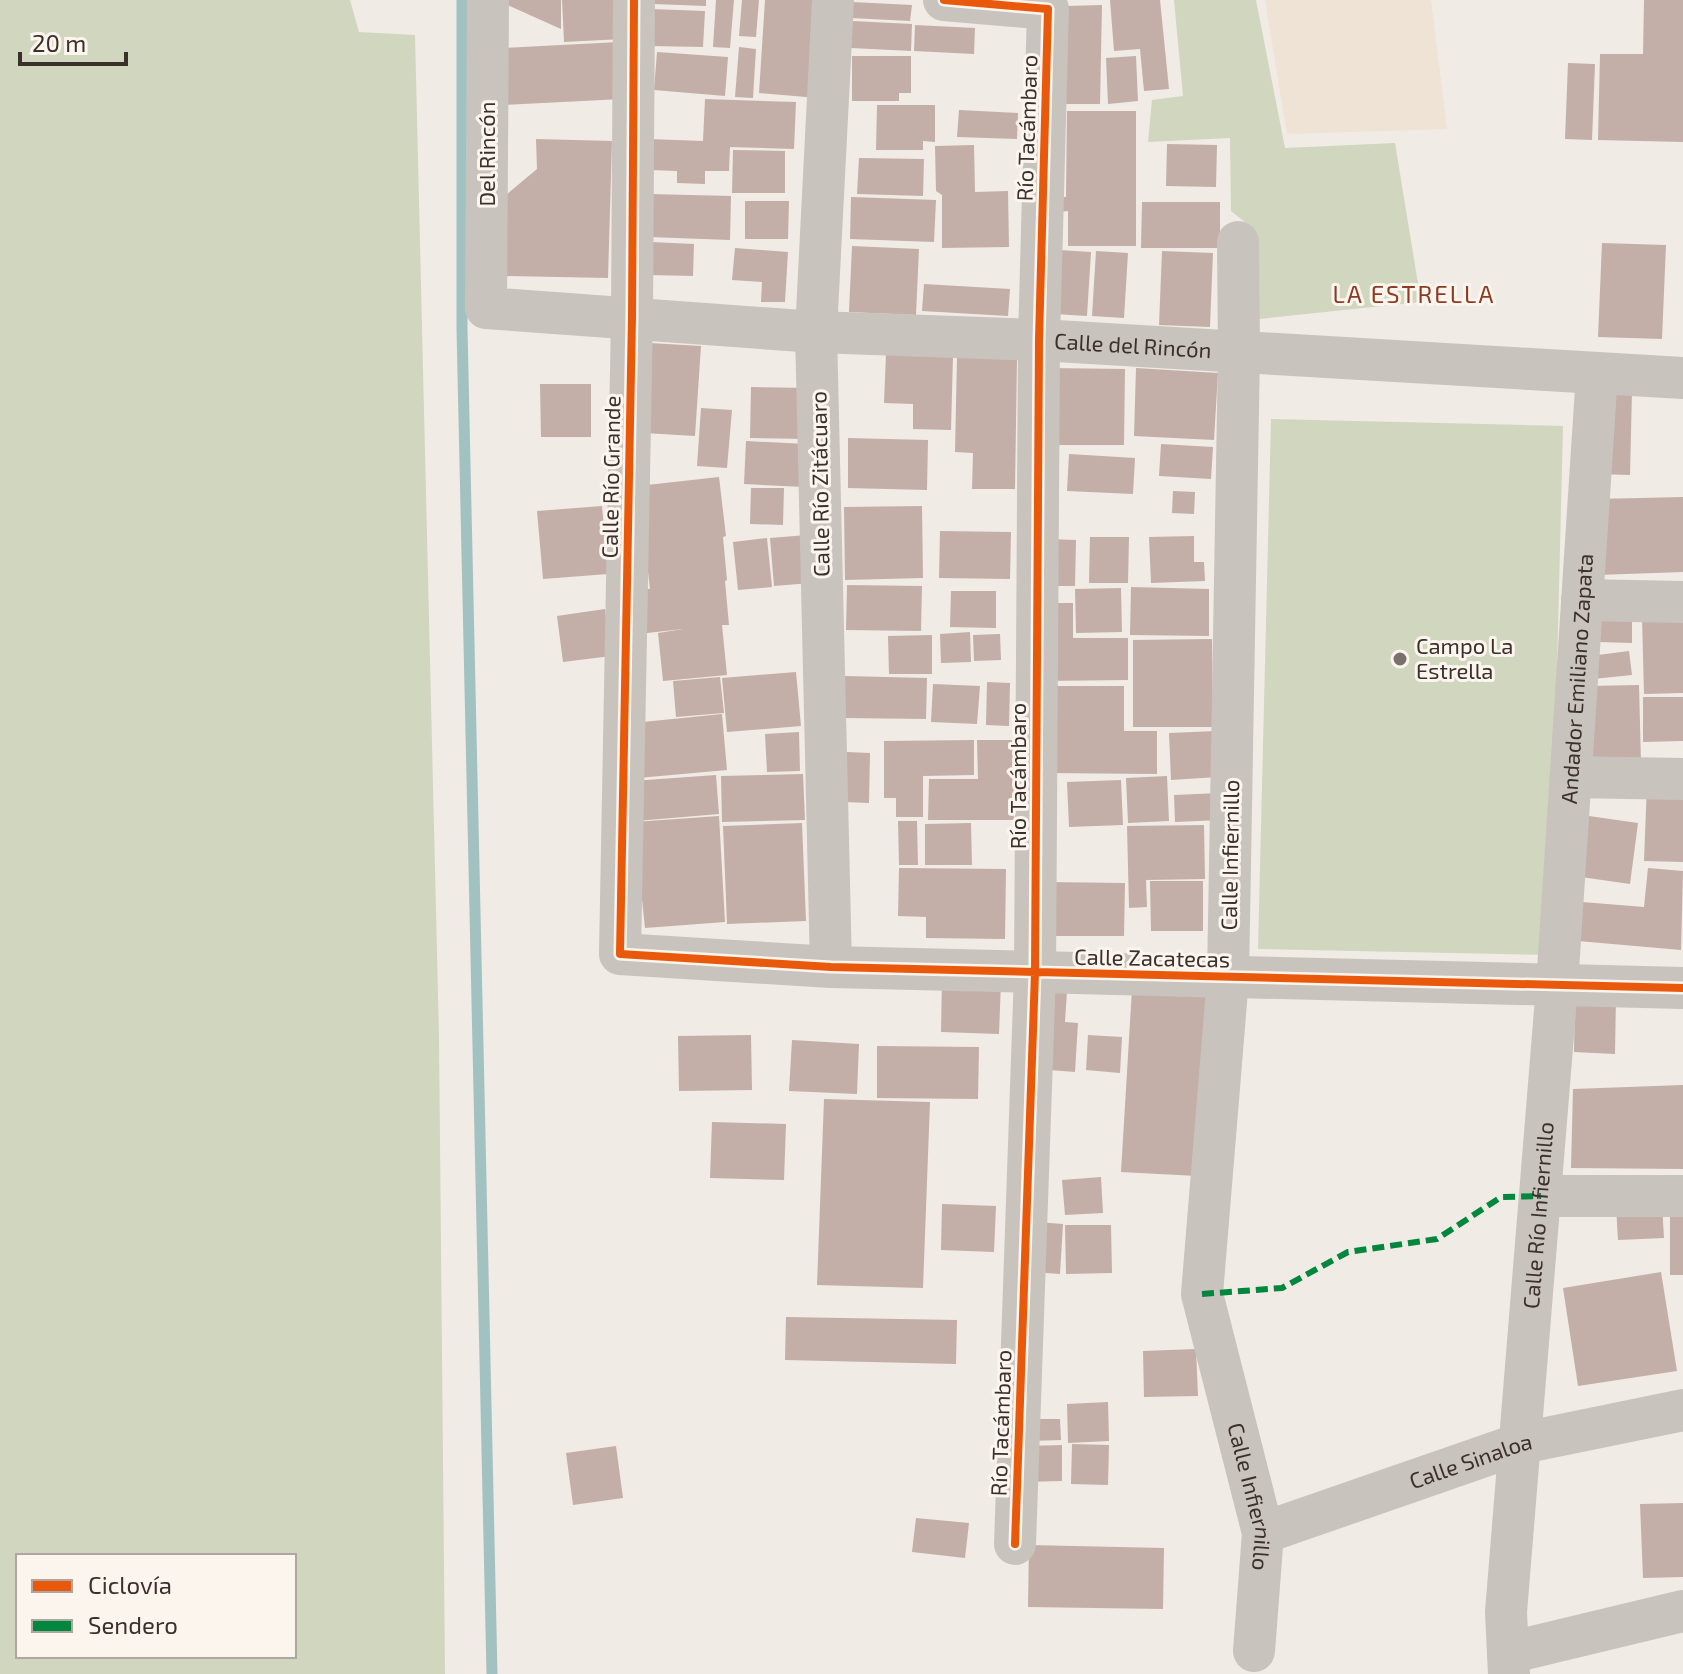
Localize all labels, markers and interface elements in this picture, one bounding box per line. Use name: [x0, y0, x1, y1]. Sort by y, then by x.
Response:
scale bar: [20, 16, 126, 66]
text: 20 m: [32, 28, 86, 57]
street label: Río Tacámbaro: [1010, 54, 1042, 202]
street label: Del Rincón: [473, 101, 499, 207]
district label: LA ESTRELLA: [1333, 279, 1495, 308]
street label: Calle del Rincón: [1053, 327, 1212, 362]
street label: Calle Río Zitácuaro: [804, 391, 834, 577]
street label: Calle Río Grande: [596, 395, 624, 559]
street label: Andador Emiliano Zapata: [1555, 553, 1597, 805]
place label: Campo La Estrella: [1416, 632, 1513, 683]
marker: Campo La Estrella: [1391, 650, 1409, 668]
street label: Río Tacámbaro: [1004, 703, 1030, 849]
street label: Calle Infiernillo: [1215, 779, 1243, 931]
street label: Calle Zacatecas: [1074, 943, 1230, 971]
street label: Calle Río Infiernillo: [1517, 1121, 1558, 1310]
street label: Río Tacámbaro: [984, 1349, 1016, 1497]
street label: Calle Infiernillo: [1223, 1420, 1277, 1572]
street label: Calle Sinaloa: [1406, 1427, 1534, 1493]
legend: [16, 1554, 296, 1658]
text: Ciclovía: [88, 1570, 172, 1599]
text: Sendero: [88, 1610, 178, 1639]

